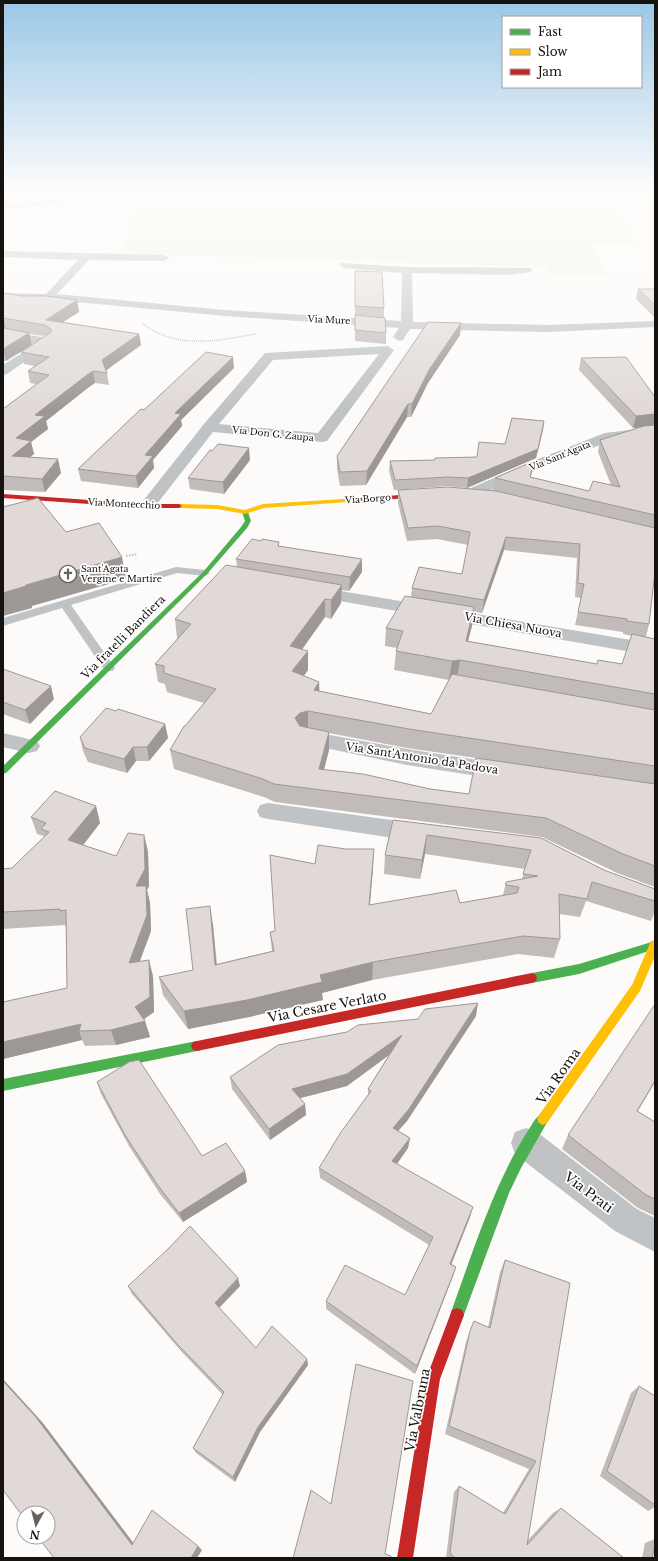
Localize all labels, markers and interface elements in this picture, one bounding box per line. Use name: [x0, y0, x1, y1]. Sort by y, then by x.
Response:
legend: [502, 16, 642, 88]
text: Fast: [538, 24, 563, 39]
text: Slow: [538, 44, 568, 59]
text: Jam: [536, 64, 562, 79]
street label: Via Mure: [307, 313, 351, 326]
street label: Via Don G. Zaupa: [231, 424, 314, 443]
street label: Via Sant'Agata: [527, 438, 592, 473]
street label: Via Borgo: [344, 491, 391, 506]
street label: Via Montecchio: [87, 496, 161, 511]
place label: Sant'Agata Vergine e Martire: [80, 563, 162, 584]
church icon: Sant'Agata Vergine e Martire: [58, 564, 78, 584]
street label: Via fratelli Bandiera: [77, 592, 168, 683]
street label: Via Chiesa Nuova: [462, 609, 564, 641]
street label: Via Sant'Antonio da Padova: [344, 739, 500, 777]
street label: Via Cesare Verlato: [265, 987, 388, 1027]
street label: Via Roma: [532, 1044, 584, 1109]
street label: Via Prati: [560, 1168, 617, 1217]
street label: Via Valbruna: [401, 1366, 434, 1454]
north arrow: [16, 1505, 56, 1545]
text: N: [28, 1527, 41, 1543]

